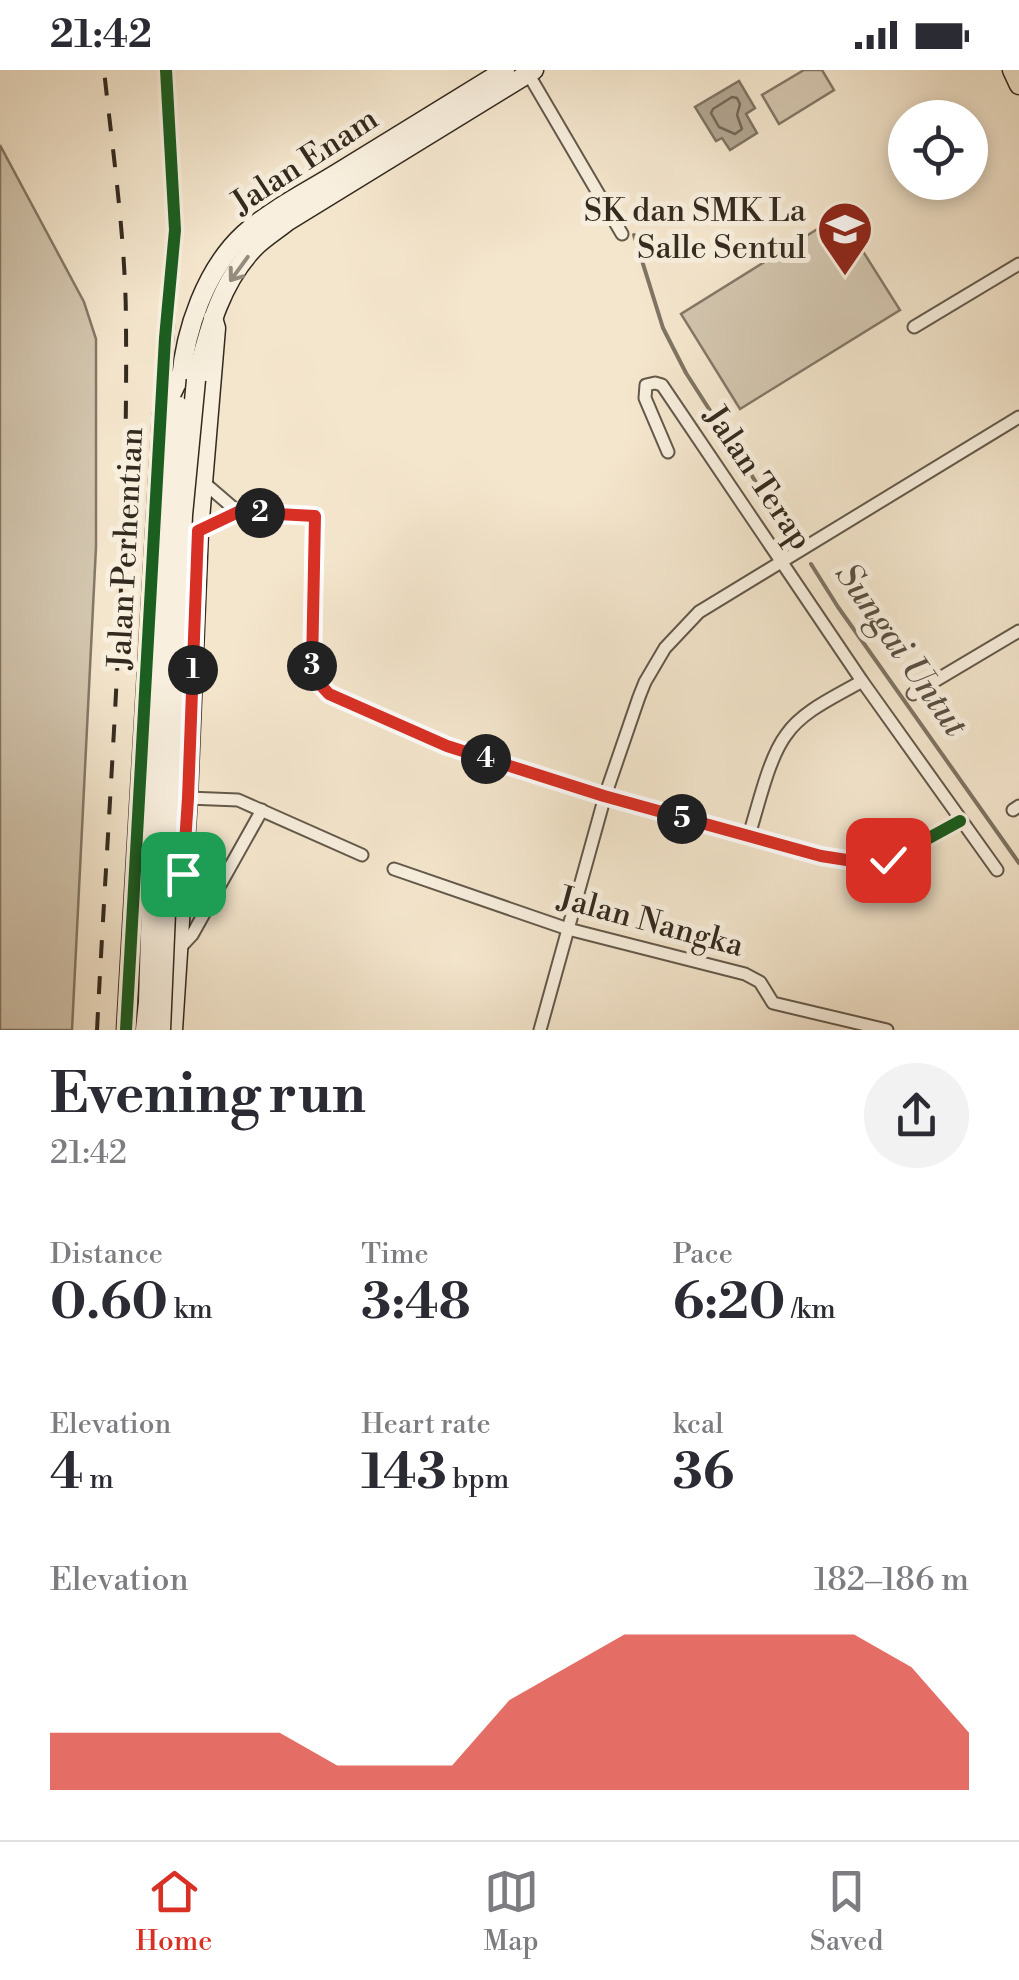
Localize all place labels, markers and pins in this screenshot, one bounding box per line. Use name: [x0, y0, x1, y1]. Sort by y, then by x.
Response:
place label: SK dan SMK La Salle Sentul: [584, 191, 807, 268]
school or university icon: SK dan SMK La Salle Sentul: [815, 199, 875, 278]
pin: 2: [235, 488, 285, 538]
pin: 3: [287, 641, 337, 691]
pin: 1: [168, 645, 218, 695]
pin: 4: [461, 734, 511, 784]
pin: 5: [657, 794, 707, 844]
pin: [846, 818, 931, 903]
pin: [141, 832, 226, 917]

